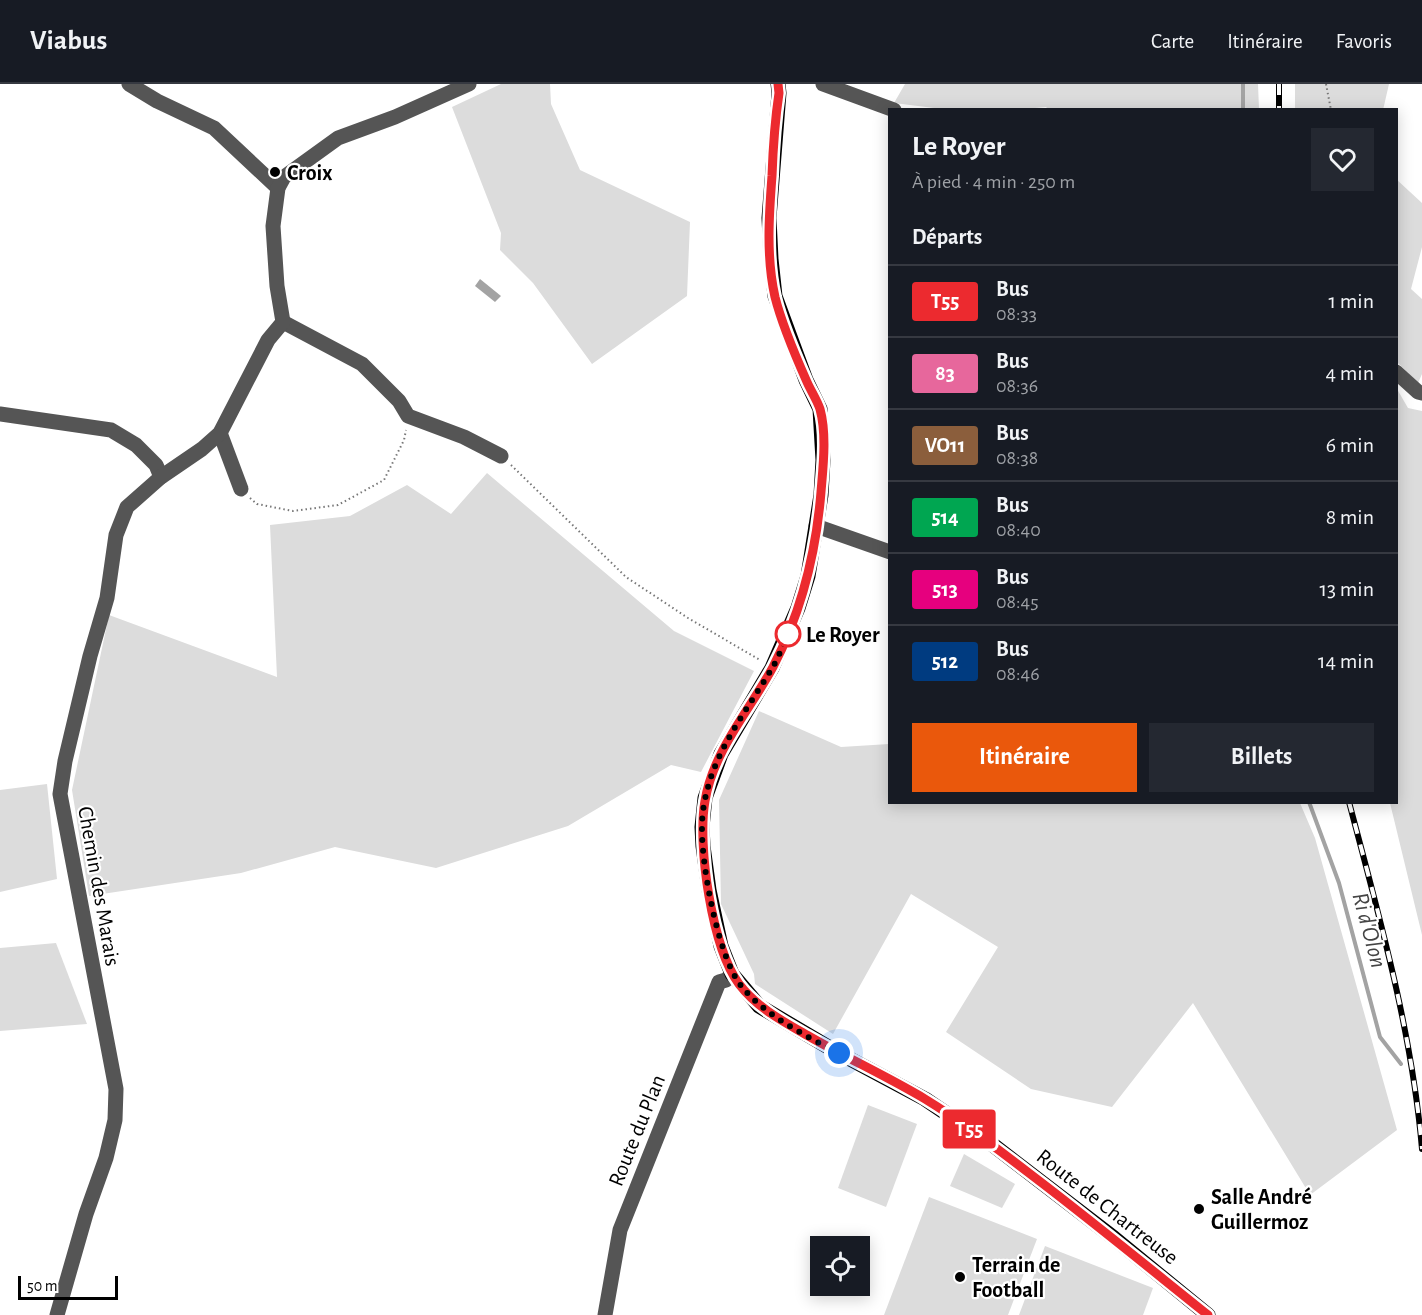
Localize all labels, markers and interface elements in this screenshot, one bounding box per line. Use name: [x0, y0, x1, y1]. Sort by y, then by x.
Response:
text: Viabus: [30, 27, 107, 55]
text: Carte: [1151, 31, 1194, 52]
text: Itinéraire: [1227, 31, 1303, 52]
text: Favoris: [1336, 31, 1392, 52]
button: heart: [1311, 128, 1374, 191]
text: Le Royer: [912, 133, 1006, 161]
place label: Croix: [287, 162, 332, 184]
marker: Croix: [268, 165, 282, 179]
text: À pied · 4 min · 250 m: [912, 172, 1075, 192]
text: Départs: [912, 226, 982, 248]
text: Bus: [996, 278, 1029, 300]
text: 1 min: [1329, 290, 1374, 312]
text: T55: [931, 291, 959, 312]
text: 08:33: [996, 304, 1037, 324]
text: Bus: [996, 350, 1029, 372]
text: 4 min: [1326, 362, 1374, 384]
text: 83: [935, 363, 955, 384]
text: 08:36: [996, 376, 1038, 396]
text: Bus: [996, 422, 1029, 444]
text: 6 min: [1326, 434, 1374, 456]
text: VO11: [925, 435, 965, 456]
text: 08:38: [996, 448, 1038, 468]
text: Bus: [996, 494, 1029, 516]
text: 8 min: [1326, 506, 1374, 528]
text: 514: [931, 507, 959, 528]
text: 08:40: [996, 520, 1041, 540]
text: Bus: [996, 566, 1029, 588]
text: 13 min: [1319, 578, 1374, 600]
text: 513: [932, 579, 958, 600]
text: 08:45: [996, 592, 1039, 612]
marker: Le Royer: [775, 621, 801, 647]
place label: Le Royer: [806, 624, 880, 647]
text: Bus: [996, 638, 1029, 660]
text: 14 min: [1318, 650, 1374, 672]
text: 512: [932, 651, 958, 672]
text: 08:46: [996, 664, 1040, 684]
button: Itinéraire: [912, 723, 1137, 792]
button: Billets: [1149, 723, 1374, 792]
street label: Chemin des Marais: [74, 805, 124, 968]
water label: Ri d'Olon: [1347, 890, 1391, 971]
your location: [824, 1038, 854, 1068]
street label: Route du Plan: [605, 1071, 669, 1189]
line badge: T55: [934, 1110, 1004, 1148]
text: T55: [955, 1119, 983, 1140]
street label: Route de Chartreuse: [1033, 1145, 1182, 1269]
place label: Salle André Guillermoz: [1211, 1186, 1312, 1233]
marker: Salle André Guillermoz: [1192, 1202, 1206, 1216]
map controls: [810, 1236, 870, 1296]
button: locate: [810, 1236, 870, 1296]
place label: Terrain de Football: [972, 1254, 1060, 1301]
marker: Terrain de Football: [953, 1270, 967, 1284]
scale bar: [18, 1273, 118, 1300]
text: 50 m: [27, 1278, 58, 1294]

